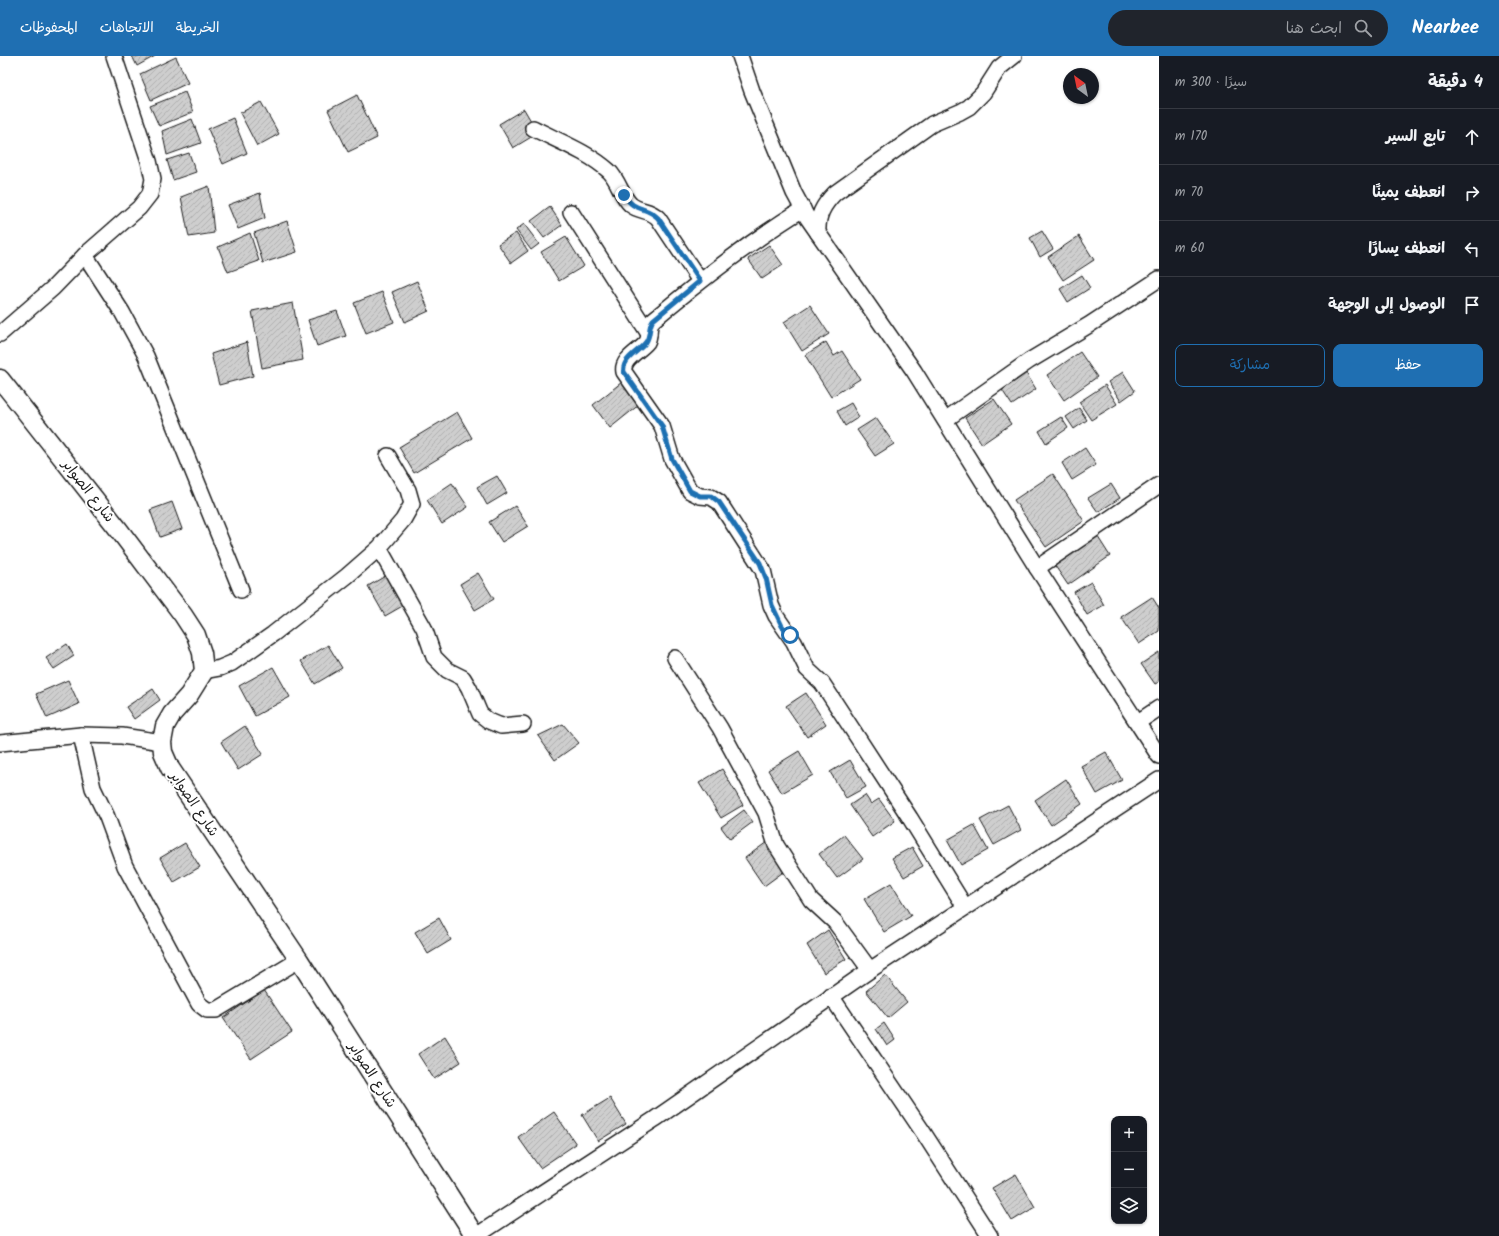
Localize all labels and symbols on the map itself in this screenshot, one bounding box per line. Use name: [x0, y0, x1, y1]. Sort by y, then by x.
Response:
north arrow: [1063, 68, 1099, 104]
route end: [615, 186, 633, 204]
street label: شارع الصوابر: [56, 454, 120, 527]
route start: [781, 626, 799, 644]
street label: شارع الصوابر: [163, 766, 224, 841]
street label: شارع الصوابر: [342, 1037, 402, 1112]

